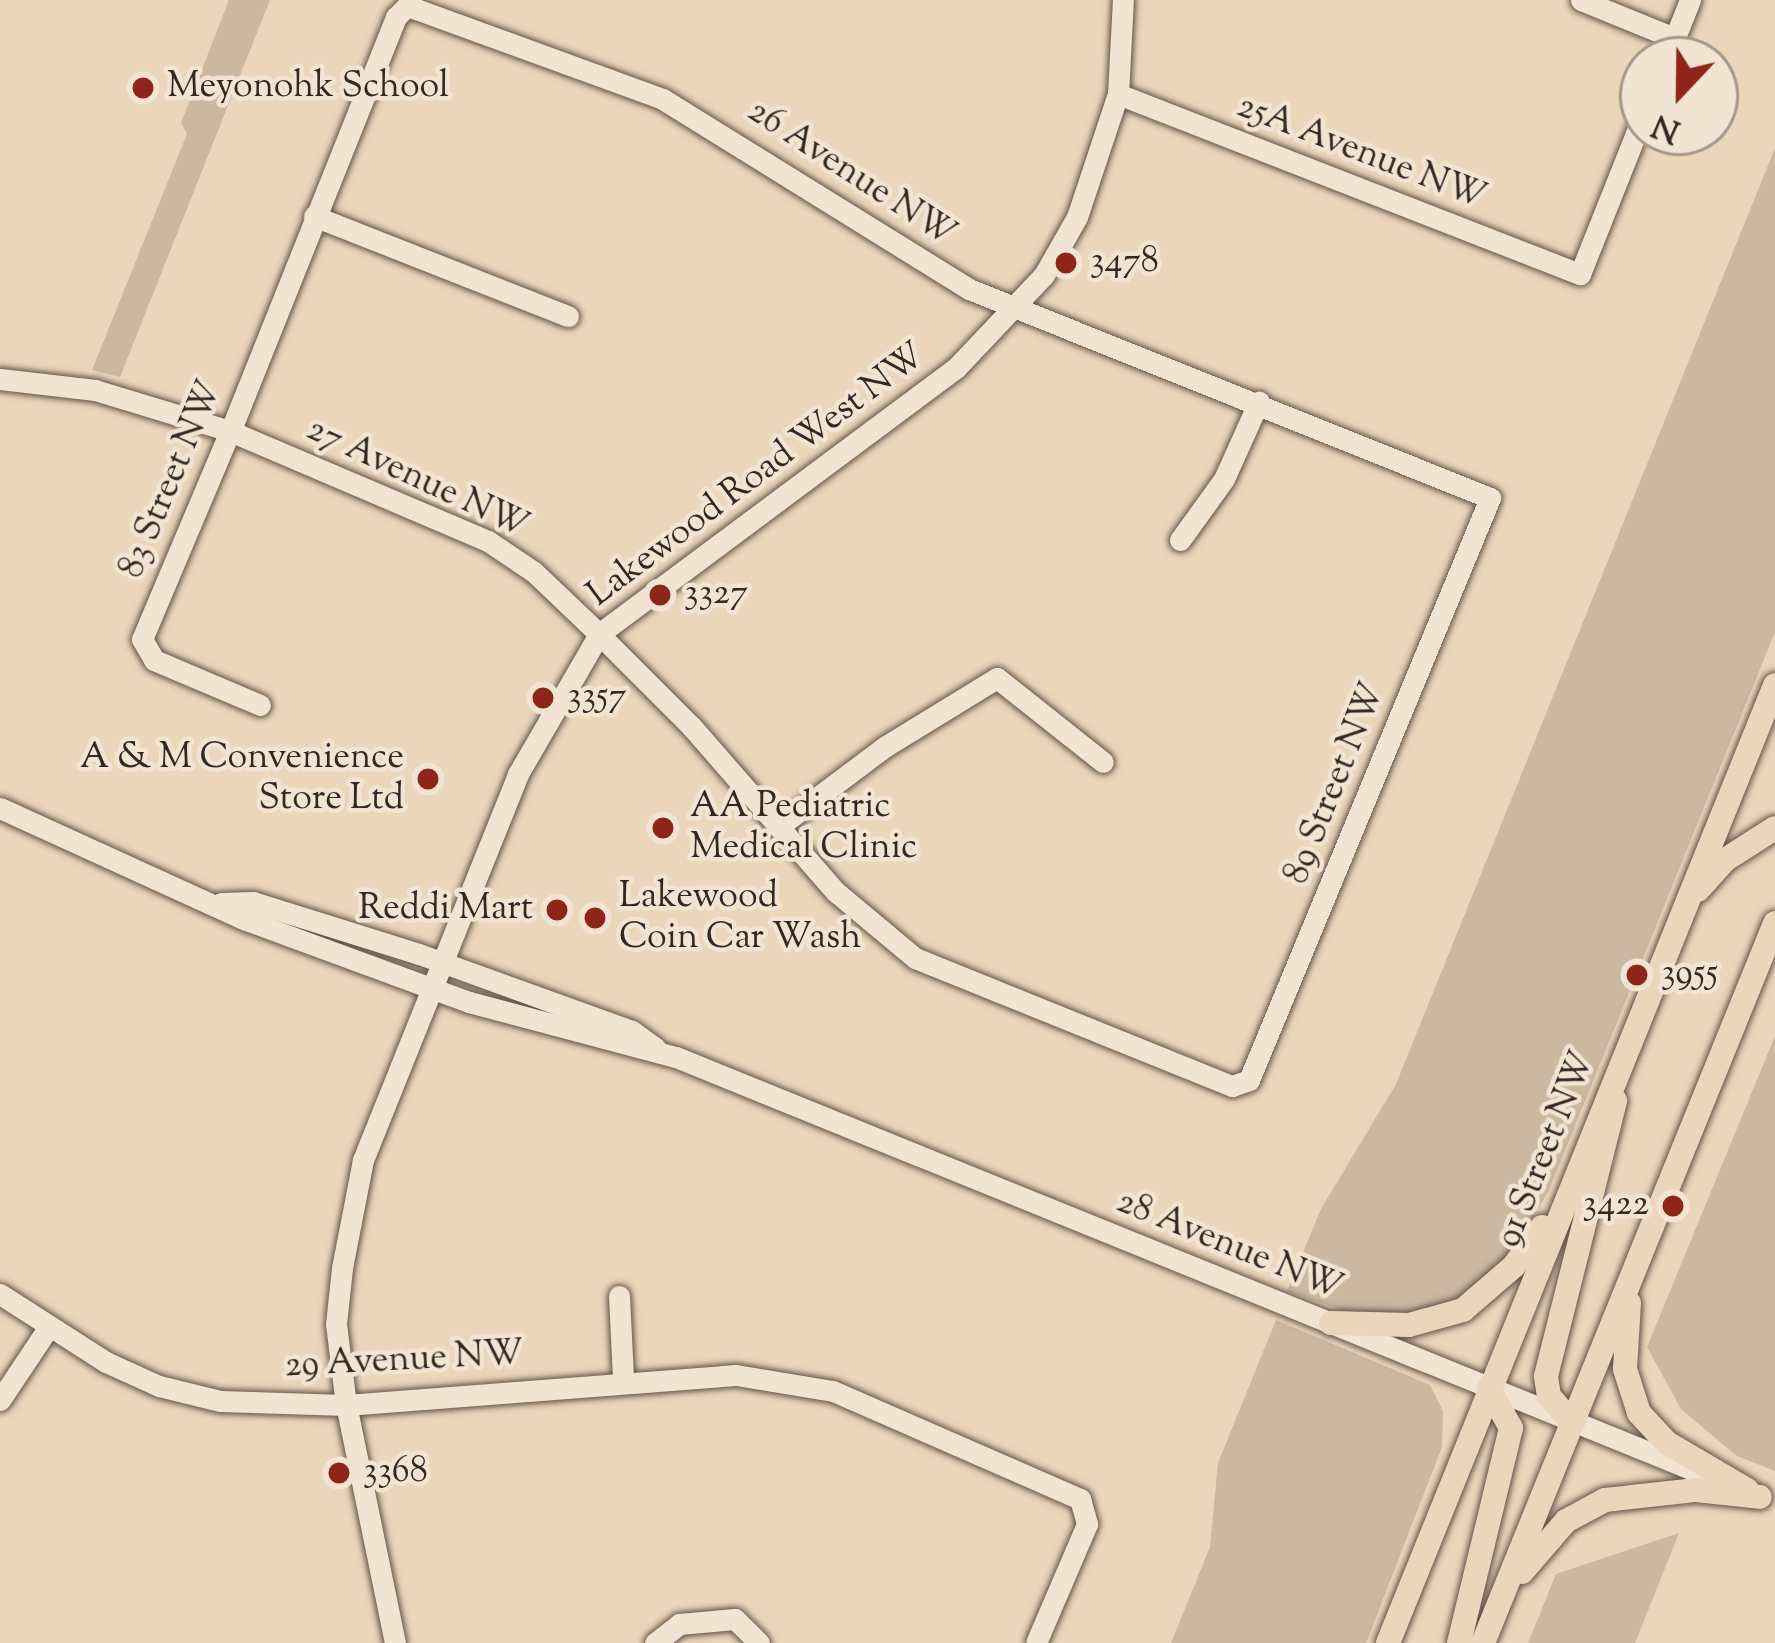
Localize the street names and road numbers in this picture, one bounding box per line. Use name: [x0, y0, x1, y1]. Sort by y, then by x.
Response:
street label: 25A Avenue NW: [1231, 86, 1491, 220]
street label: 26 Avenue NW: [739, 91, 963, 257]
street label: Lakewood Road West NW: [580, 335, 934, 617]
street label: 83 Street NW: [111, 375, 233, 585]
street label: 27 Avenue NW: [299, 409, 535, 549]
street label: 89 Street NW: [1276, 677, 1396, 891]
street label: 91 Street NW: [1488, 1046, 1606, 1254]
street label: 28 Avenue NW: [1110, 1181, 1348, 1311]
street label: 29 Avenue NW: [284, 1333, 524, 1389]

